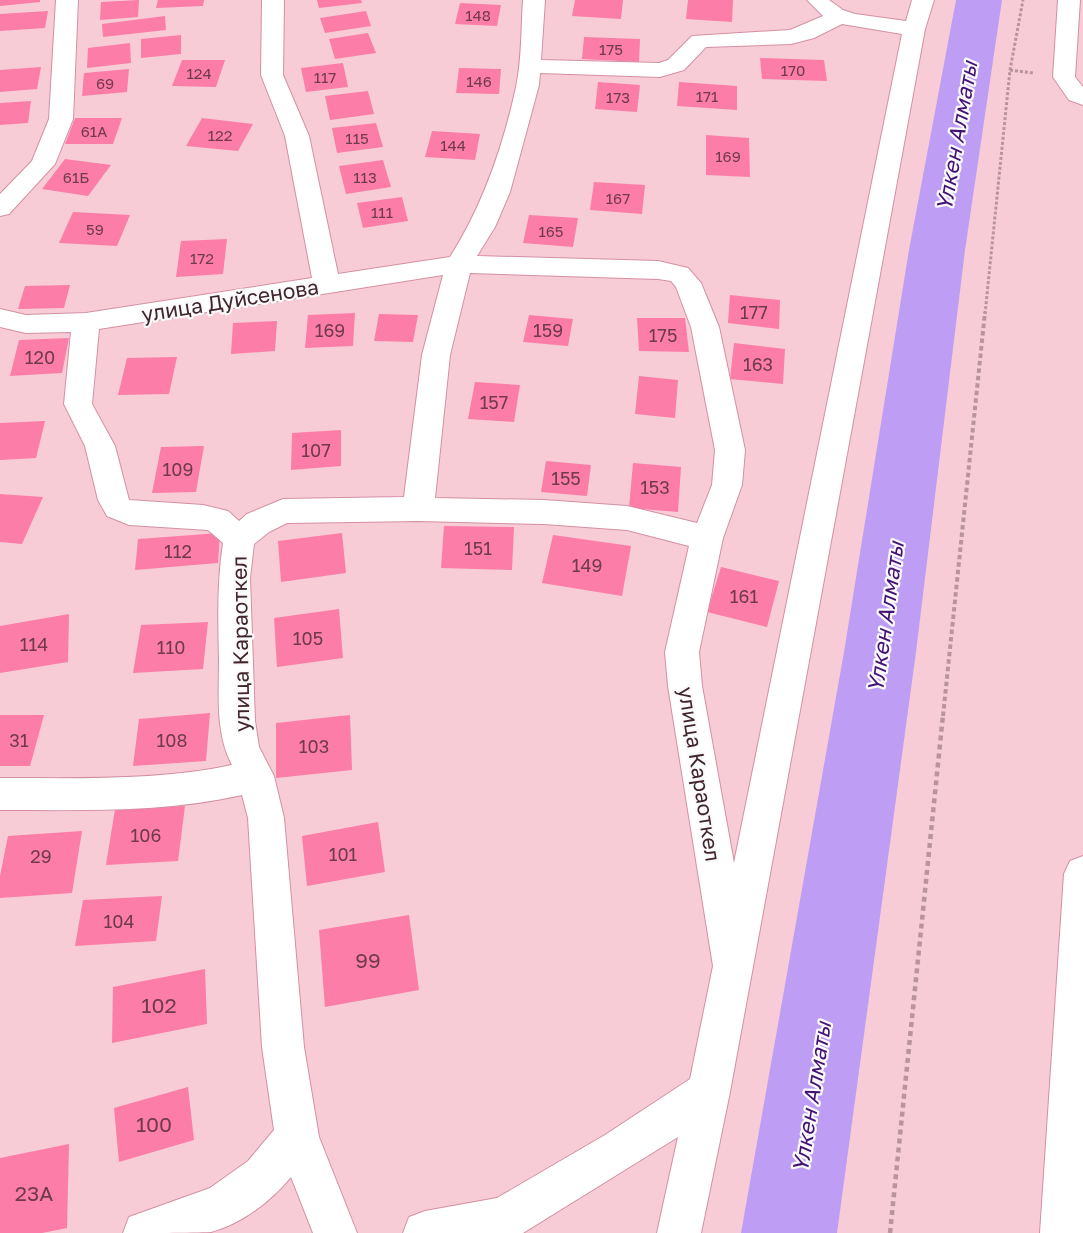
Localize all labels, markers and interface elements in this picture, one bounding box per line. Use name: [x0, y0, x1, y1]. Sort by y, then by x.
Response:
house number: 148: [465, 6, 491, 24]
house number: 175: [599, 40, 623, 58]
water label: Үлкен Алматы: [930, 58, 983, 213]
house number: 170: [781, 61, 805, 79]
house number: 124: [186, 64, 212, 82]
house number: 117: [314, 68, 336, 86]
house number: 146: [466, 72, 492, 90]
house number: 69: [96, 74, 114, 92]
house number: 171: [696, 87, 718, 105]
house number: 173: [606, 88, 630, 106]
house number: 61А: [81, 122, 107, 140]
house number: 122: [208, 126, 232, 144]
house number: 115: [345, 129, 369, 147]
house number: 144: [440, 136, 466, 154]
house number: 169: [715, 147, 741, 165]
house number: 61Б: [63, 168, 89, 186]
house number: 113: [353, 168, 377, 186]
house number: 167: [606, 189, 630, 207]
house number: 111: [371, 203, 393, 221]
house number: 59: [86, 220, 104, 238]
house number: 165: [538, 222, 564, 240]
house number: 172: [190, 249, 214, 267]
street label: улица Дуйсенова: [140, 273, 320, 327]
house number: 177: [740, 301, 768, 323]
house number: 169: [315, 319, 345, 341]
house number: 159: [533, 319, 563, 341]
house number: 175: [649, 324, 677, 346]
house number: 120: [25, 346, 55, 368]
house number: 163: [743, 353, 773, 375]
house number: 157: [480, 391, 508, 413]
house number: 107: [301, 439, 331, 461]
house number: 109: [163, 458, 193, 480]
house number: 155: [551, 467, 581, 489]
house number: 153: [640, 476, 670, 498]
house number: 151: [464, 537, 492, 559]
water label: Үлкен Алматы: [861, 539, 909, 694]
house number: 112: [164, 540, 192, 562]
house number: 149: [572, 554, 602, 576]
street label: улица Караоткел: [225, 556, 255, 732]
house number: 161: [730, 585, 758, 607]
house number: 105: [293, 627, 323, 649]
house number: 114: [20, 633, 48, 655]
house number: 110: [157, 636, 185, 658]
street label: улица Караоткел: [673, 685, 727, 863]
house number: 31: [9, 729, 29, 751]
house number: 108: [157, 729, 187, 751]
house number: 103: [299, 735, 329, 757]
house number: 106: [131, 824, 161, 846]
house number: 101: [329, 843, 358, 865]
house number: 29: [30, 845, 52, 867]
house number: 104: [104, 910, 134, 932]
house number: 99: [355, 947, 381, 973]
house number: 102: [141, 992, 177, 1018]
water label: Үлкен Алматы: [786, 1019, 836, 1174]
house number: 100: [136, 1111, 172, 1137]
house number: 23А: [15, 1180, 53, 1206]

